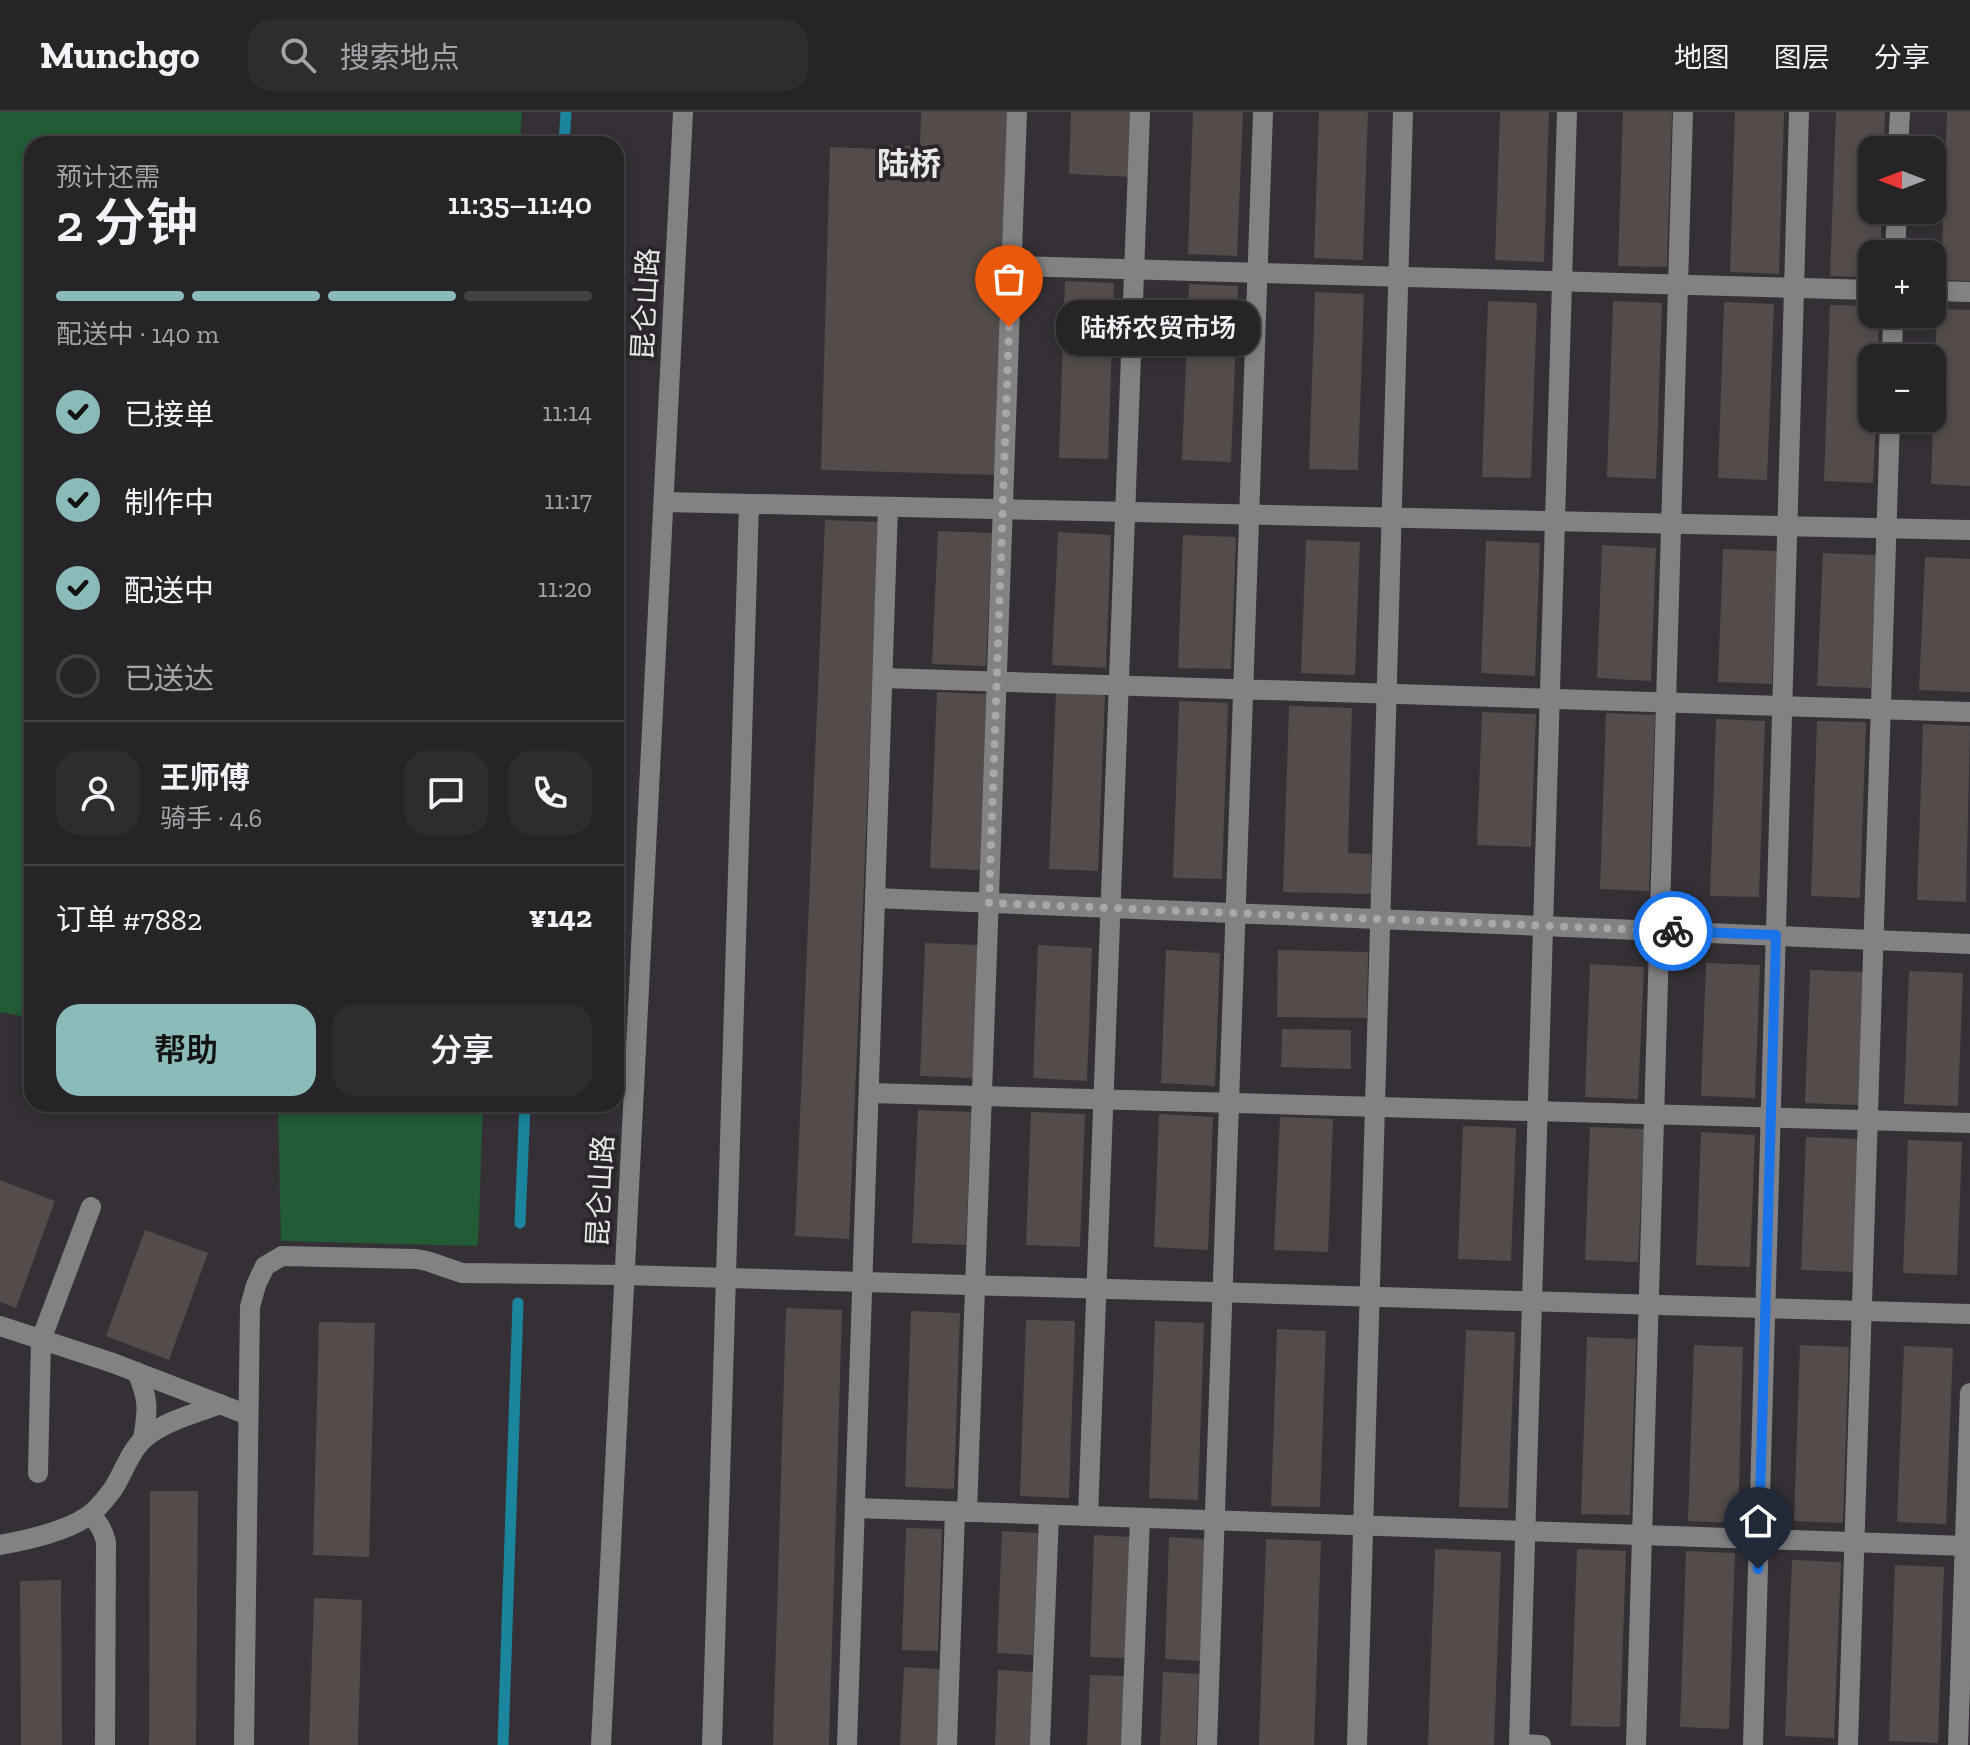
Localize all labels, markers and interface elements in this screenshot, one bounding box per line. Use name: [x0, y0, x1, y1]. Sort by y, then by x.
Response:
search box: [248, 19, 808, 91]
text: Munchgo: [40, 32, 200, 78]
icon: search: [276, 33, 320, 77]
text: 搜索地点: [340, 40, 460, 76]
text: 地图: [1674, 41, 1730, 74]
text: 图层: [1774, 41, 1830, 74]
text: 分享: [1874, 41, 1930, 74]
north arrow: [1858, 136, 1946, 224]
map controls: [1858, 136, 1946, 432]
district label: 陆桥: [877, 145, 941, 183]
text: 预计还需: [56, 161, 160, 193]
text: 11:35–11:40: [448, 186, 592, 222]
text: 2 分钟: [56, 192, 198, 254]
button: +: [1858, 240, 1946, 328]
pin: [975, 245, 1043, 327]
street label: 昆仑山路: [626, 247, 665, 361]
icon: bag: [987, 257, 1031, 301]
callout: 陆桥农贸市场: [1057, 299, 1261, 355]
text: 陆桥农贸市场: [1080, 312, 1236, 344]
text: 配送中 · 140 m: [56, 318, 219, 350]
button: −: [1858, 344, 1946, 432]
icon: check: [56, 390, 100, 434]
text: 11:14: [542, 396, 592, 428]
text: 已接单: [124, 397, 214, 433]
icon: check: [56, 478, 100, 522]
text: 11:17: [544, 484, 592, 516]
text: 制作中: [124, 485, 214, 521]
icon: check: [56, 566, 100, 610]
text: 11:20: [538, 572, 592, 604]
text: 配送中: [124, 573, 214, 609]
text: 已送达: [124, 661, 214, 697]
button: person: [56, 751, 140, 835]
button: chat: [404, 751, 488, 835]
button: phone: [508, 751, 592, 835]
text: 王师傅: [160, 760, 250, 796]
text: 骑手 · 4.6: [160, 802, 262, 834]
courier: [1633, 891, 1713, 971]
text: ¥142: [529, 899, 592, 935]
text: 订单 #7882: [56, 902, 202, 938]
icon: bike: [1651, 909, 1695, 953]
button: 帮助: [56, 1004, 316, 1096]
button: 分享: [332, 1004, 592, 1096]
street label: 昆仑山路: [581, 1134, 620, 1248]
pin: [1724, 1487, 1792, 1569]
icon: home: [1736, 1499, 1780, 1543]

